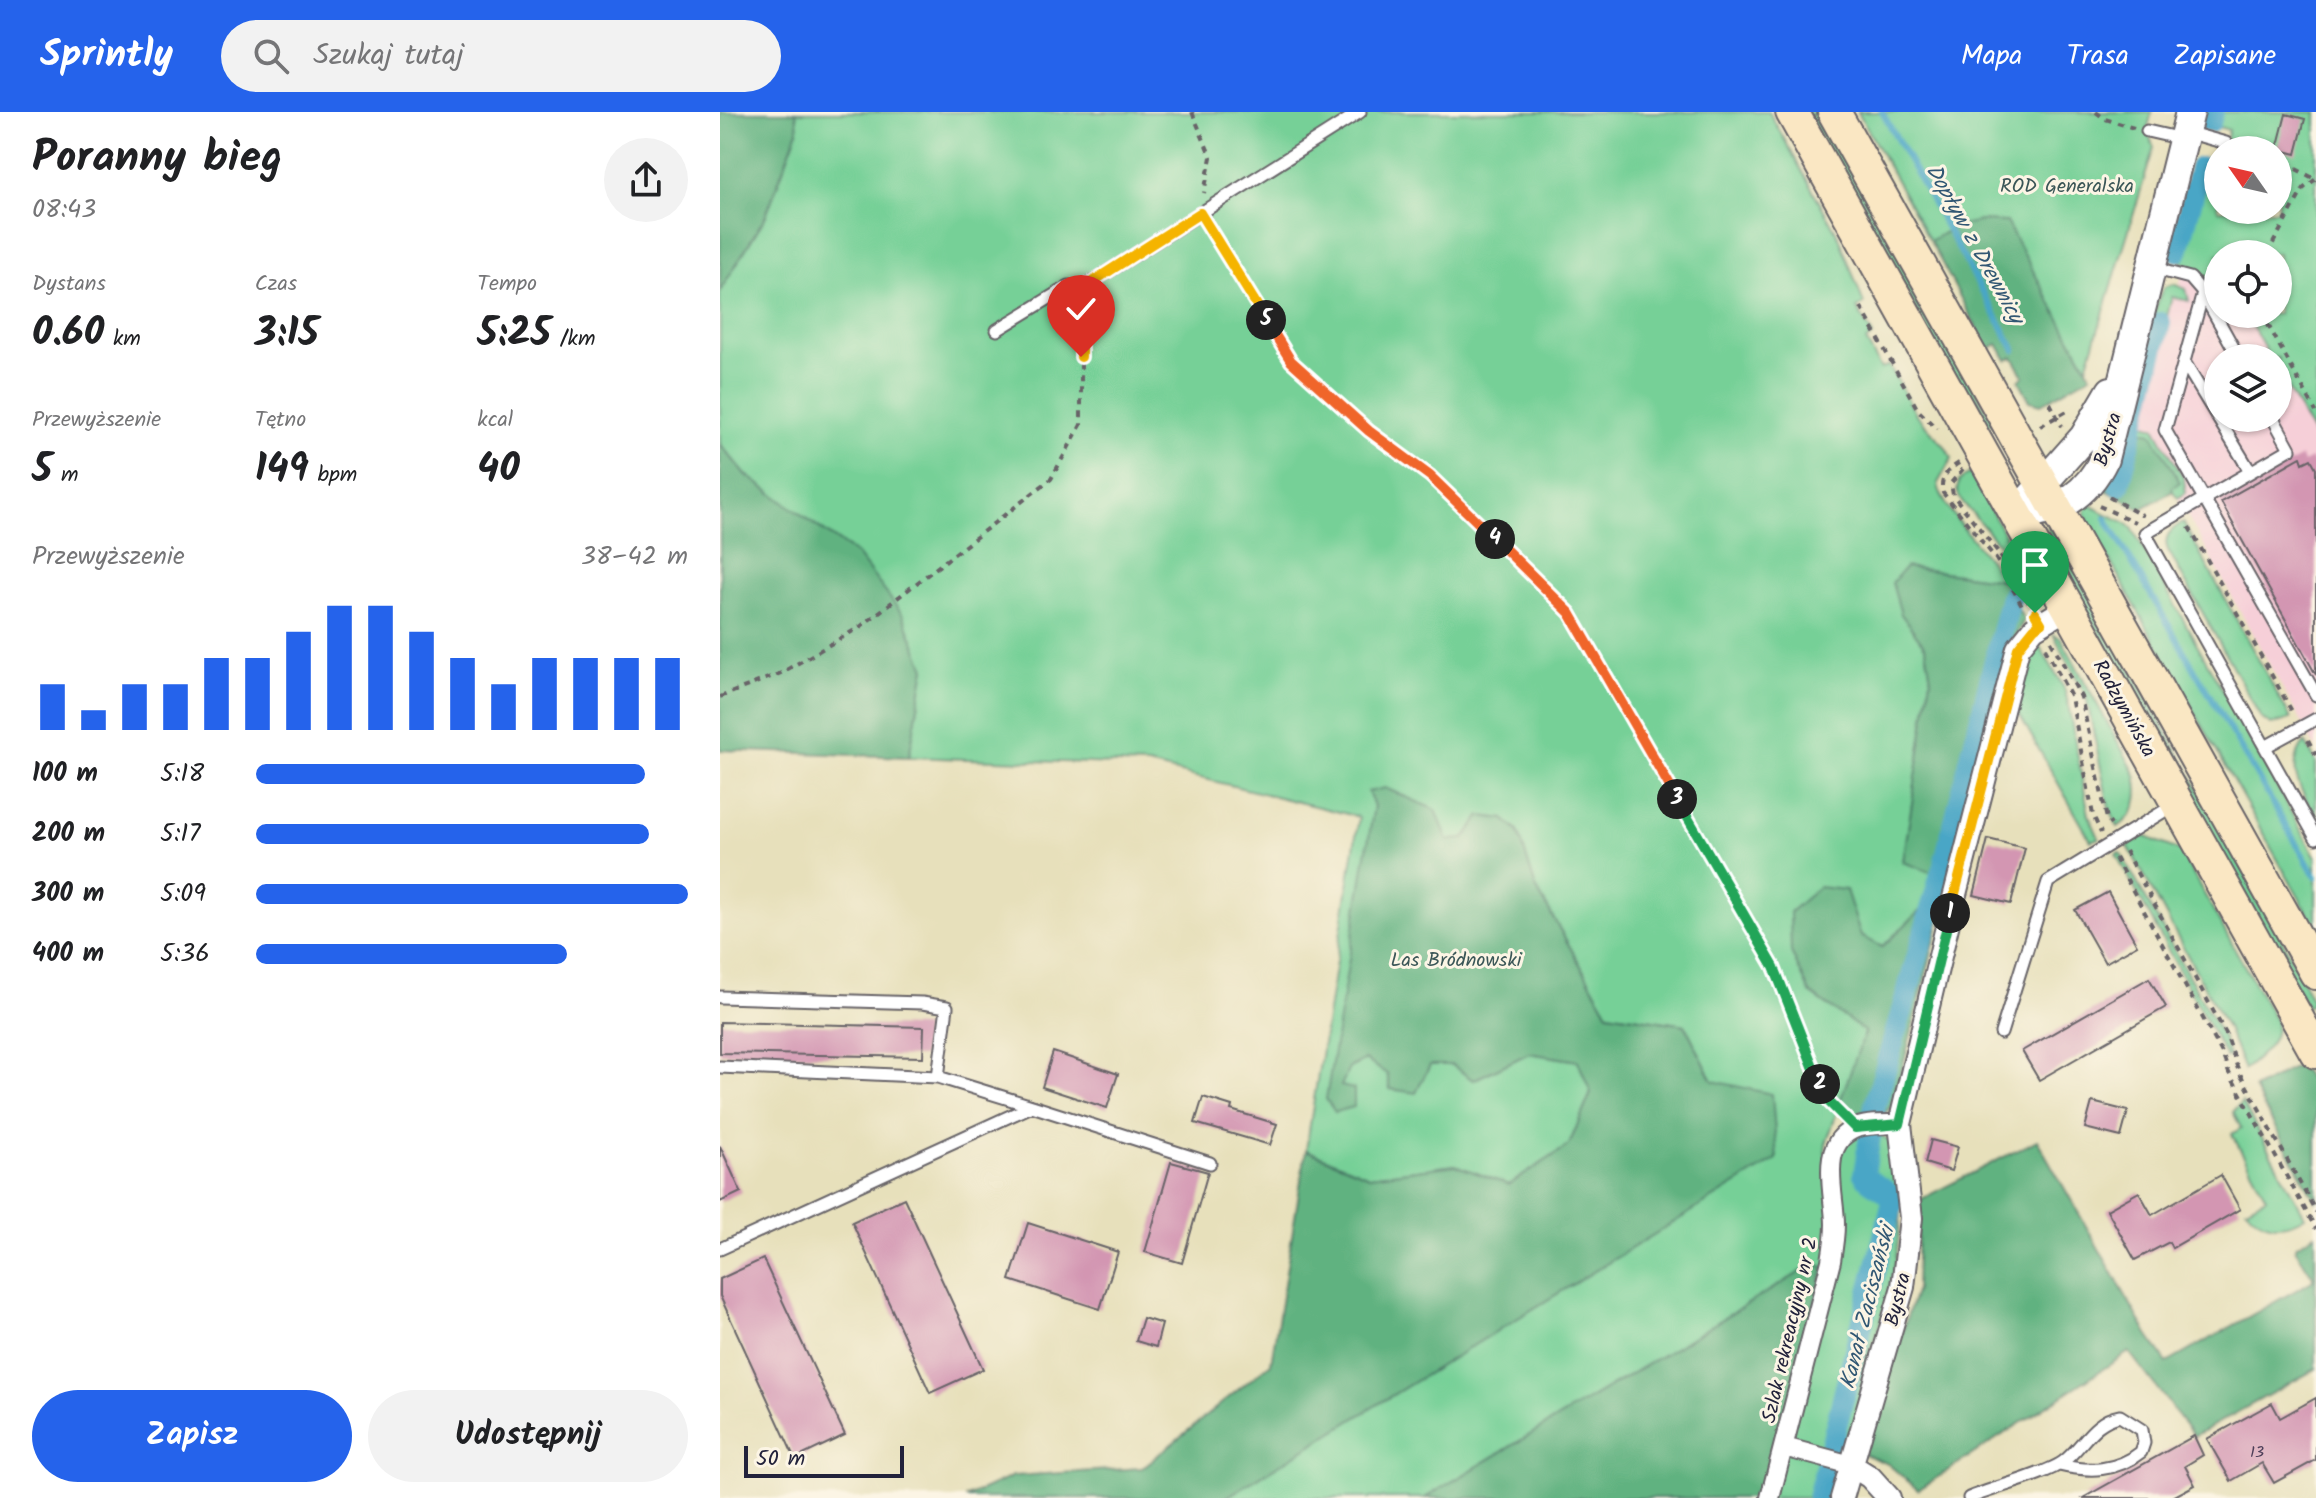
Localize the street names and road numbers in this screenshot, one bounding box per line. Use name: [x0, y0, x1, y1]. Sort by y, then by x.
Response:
street label: Bystra: [2086, 409, 2132, 470]
street label: Radzymińska: [2083, 654, 2163, 764]
street label: Szlak rekreacyjny nr 2: [1754, 1235, 1828, 1426]
street label: Bystra: [1877, 1269, 1921, 1330]

